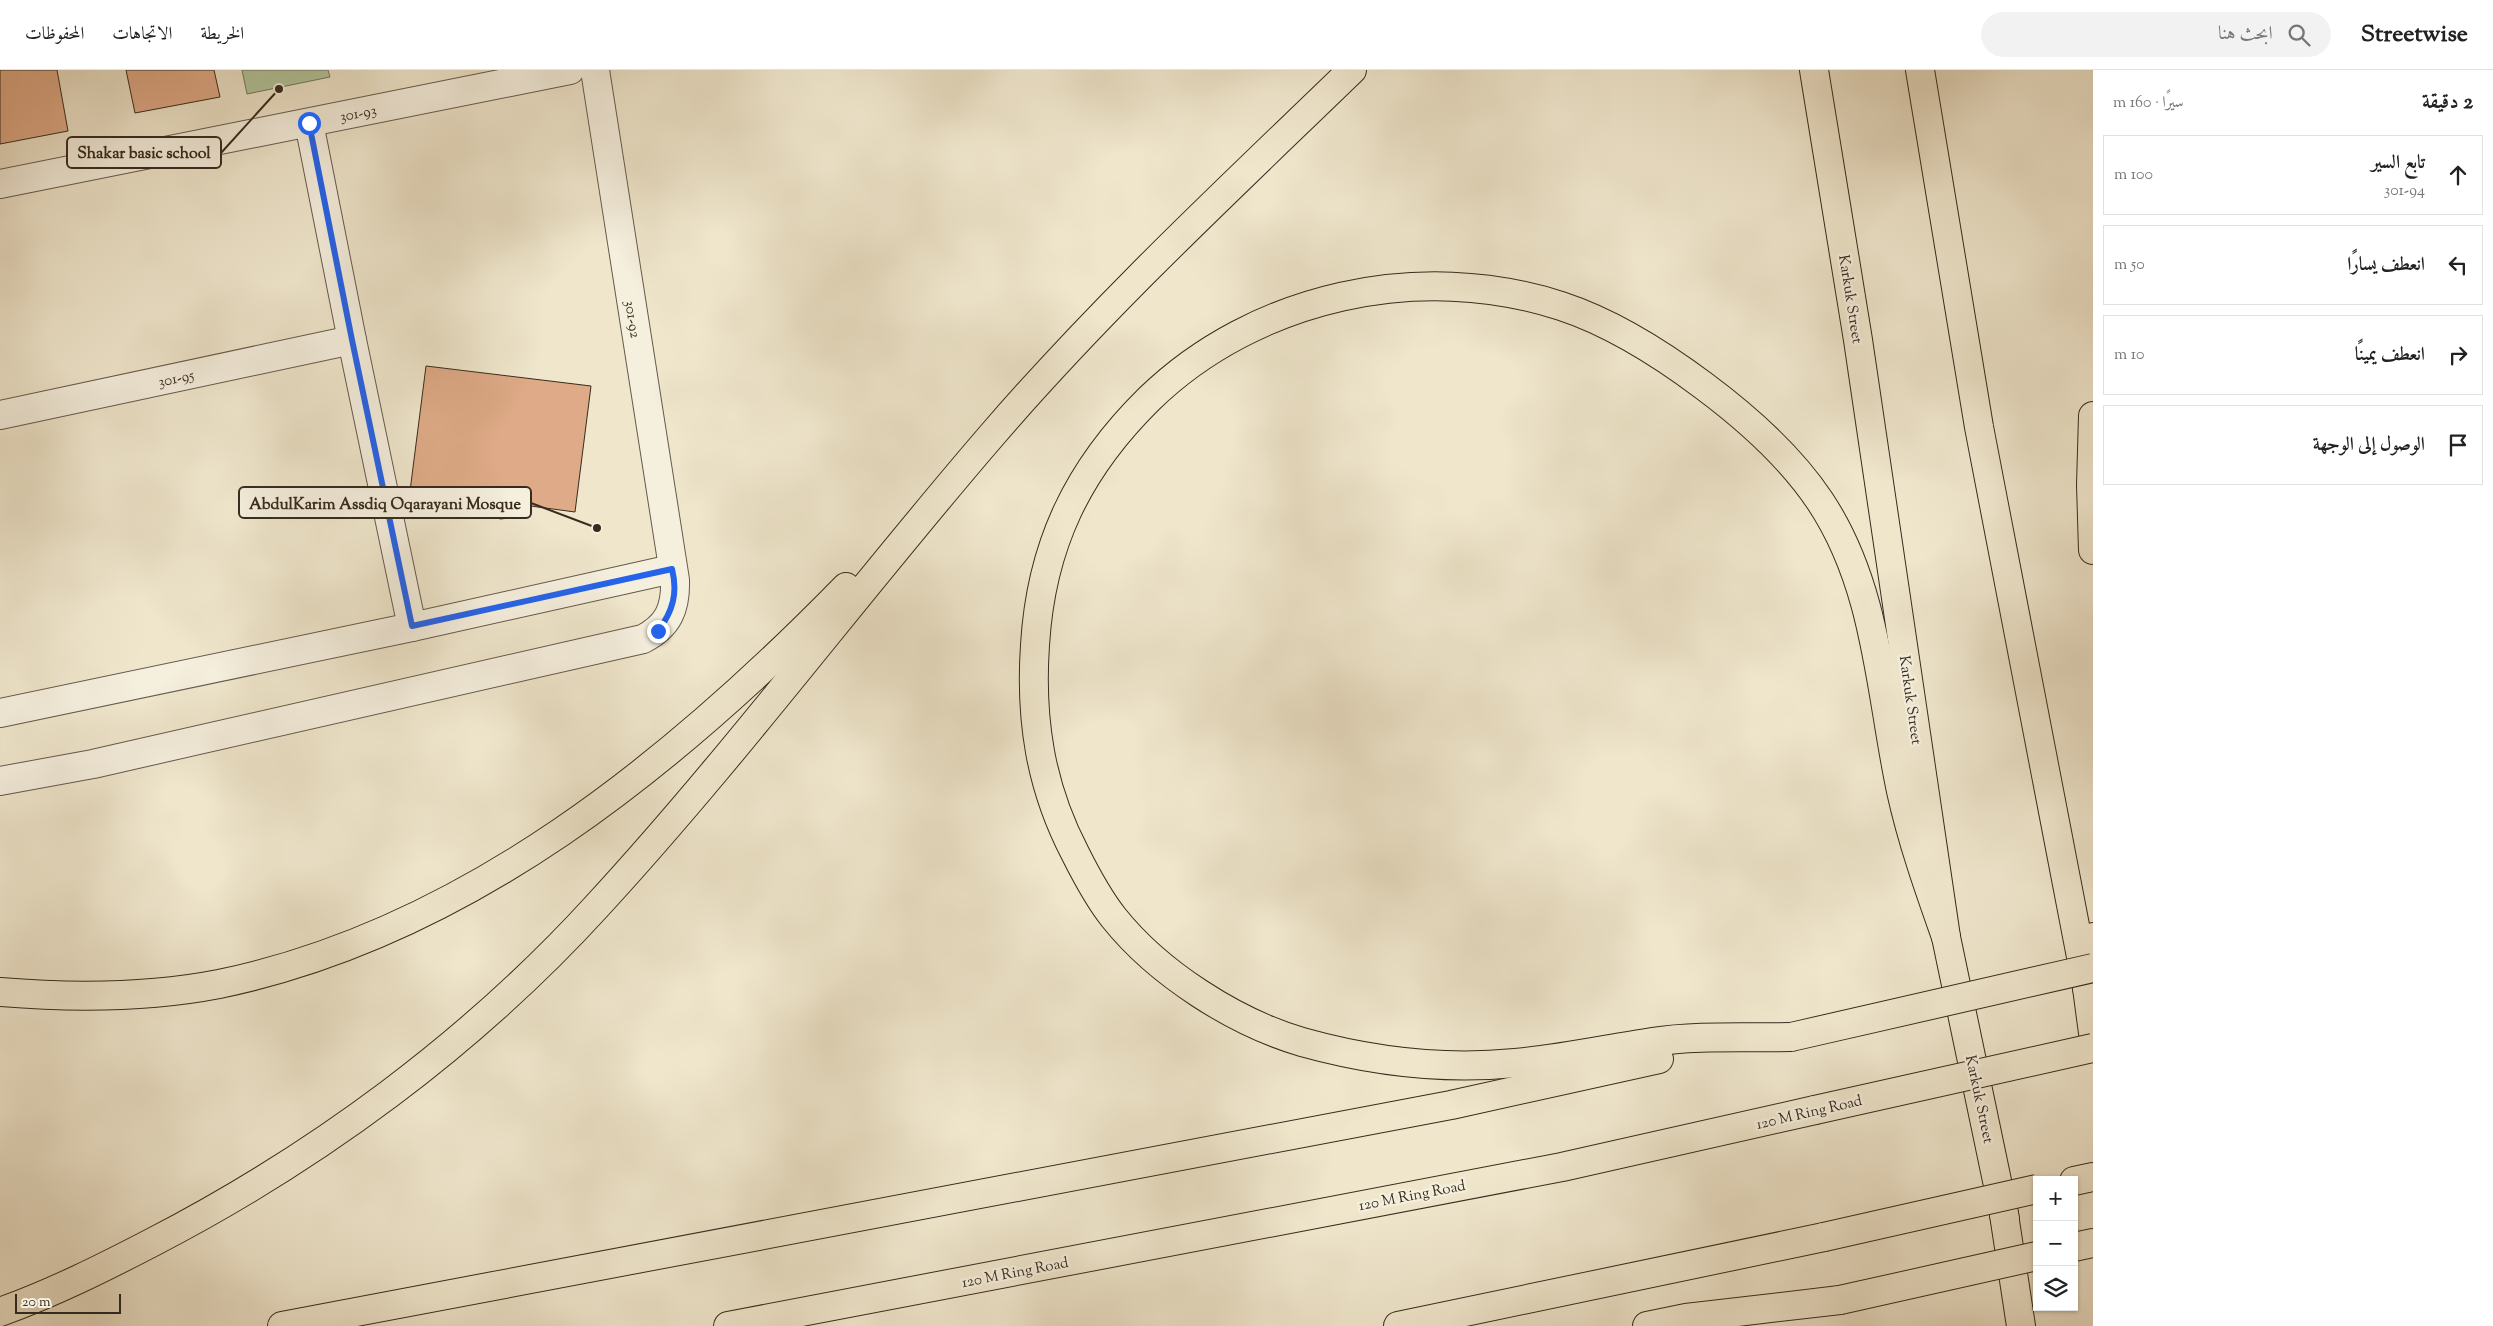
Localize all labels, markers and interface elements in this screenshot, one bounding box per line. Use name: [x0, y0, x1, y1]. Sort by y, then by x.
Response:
search box: [1981, 12, 2331, 57]
text: Streetwise: [2361, 18, 2468, 52]
text: ابحث هنا: [2218, 21, 2273, 48]
icon: search: [2285, 21, 2313, 49]
text: المحفوظات: [25, 22, 84, 48]
text: الاتجاهات: [112, 22, 172, 48]
text: الخريطة: [200, 22, 244, 48]
text: 2 دقيقة: [2422, 88, 2473, 118]
text: سيرًا · 160 m: [2113, 92, 2184, 115]
street label: 301-93: [338, 101, 379, 128]
route start: [298, 112, 321, 135]
callout: Shakar basic school: [67, 137, 221, 168]
text: Shakar basic school: [77, 143, 211, 166]
text: تابع السير: [2371, 150, 2425, 177]
icon: ahead: [2444, 161, 2472, 189]
text: 100 m: [2114, 164, 2153, 187]
text: 301-94: [2384, 180, 2425, 203]
icon: left: [2444, 251, 2472, 279]
text: انعطف يسارًا: [2347, 252, 2425, 279]
street label: Karkuk Street: [1832, 253, 1867, 345]
text: 50 m: [2114, 254, 2145, 277]
street label: 301-92: [618, 299, 645, 340]
icon: right: [2444, 341, 2472, 369]
text: انعطف يمينًا: [2355, 342, 2425, 369]
text: 10 m: [2114, 344, 2144, 367]
street label: 301-95: [156, 365, 196, 394]
icon: arrive: [2444, 431, 2472, 459]
text: الوصول إلى الوجهة: [2313, 432, 2425, 459]
callout: AbdulKarim Assdiq Oqarayani Mosque: [239, 487, 531, 518]
text: AbdulKarim Assdiq Oqarayani Mosque: [249, 494, 522, 517]
route end: [647, 620, 670, 643]
street label: Karkuk Street: [1893, 654, 1926, 746]
street label: Karkuk Street: [1959, 1053, 1998, 1145]
street label: 120 M Ring Road: [1754, 1091, 1865, 1136]
street label: 120 M Ring Road: [1357, 1176, 1468, 1217]
map controls: [2033, 1176, 2078, 1311]
button: +: [2033, 1176, 2078, 1221]
button: −: [2033, 1221, 2078, 1266]
street label: 120 M Ring Road: [960, 1253, 1071, 1294]
button: layers: [2033, 1266, 2078, 1311]
scale bar: [15, 1291, 121, 1314]
text: 20 m: [22, 1293, 51, 1313]

